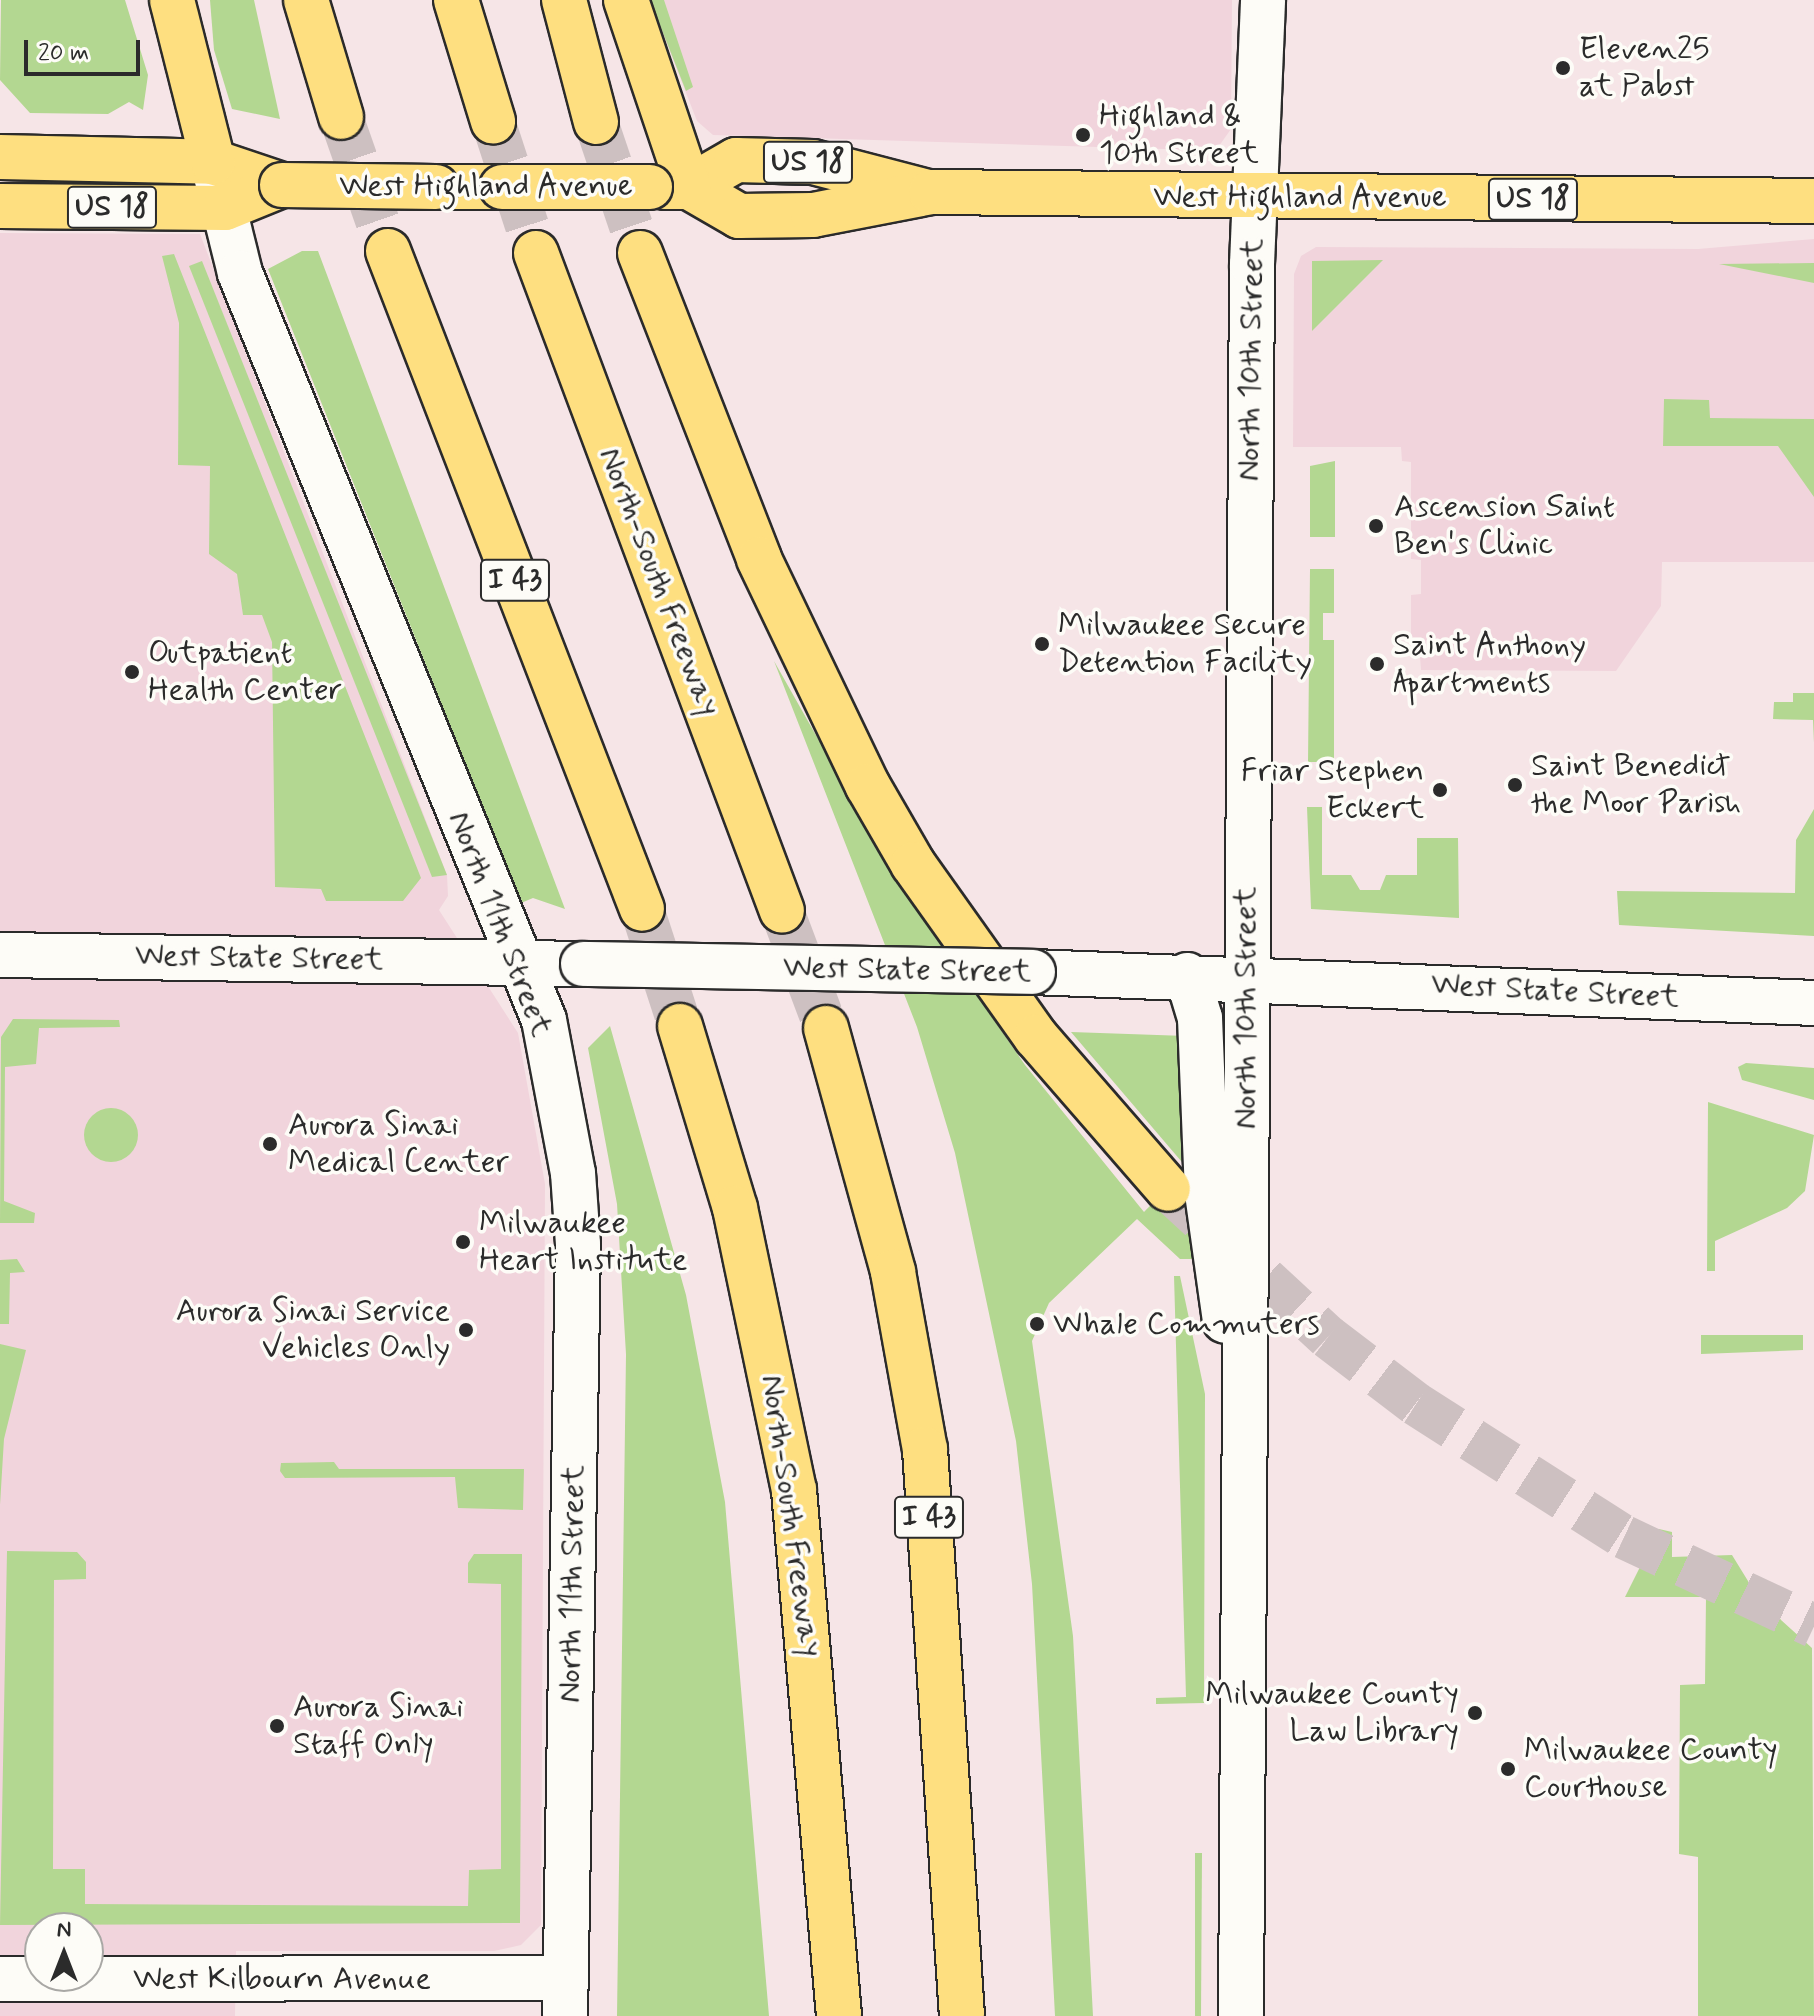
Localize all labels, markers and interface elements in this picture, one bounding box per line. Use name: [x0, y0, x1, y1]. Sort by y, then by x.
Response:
scale bar: [28, 24, 144, 74]
place label: Eleven25 at Pabst: [1579, 31, 1709, 106]
text: 20 m: [38, 38, 89, 69]
marker: Eleven25 at Pabst: [1554, 59, 1572, 77]
place label: Highland & 10th Street: [1099, 98, 1259, 173]
marker: Highland & 10th Street: [1074, 126, 1092, 144]
road number: US 18: [762, 136, 854, 188]
street label: West Highland Avenue: [337, 167, 635, 205]
road number: US 18: [1487, 173, 1579, 225]
street label: West Highland Avenue: [1151, 178, 1449, 216]
road number: US 18: [66, 181, 158, 233]
street label: North 10th Street: [1230, 238, 1272, 482]
street label: North-South Freeway: [590, 442, 728, 722]
place label: Ascension Saint Ben's Clinic: [1394, 489, 1620, 564]
marker: Ascension Saint Ben's Clinic: [1365, 515, 1387, 537]
road number: I 43: [479, 554, 551, 606]
place label: Milwaukee Secure Detention Facility: [1058, 607, 1312, 682]
place label: Saint Anthony Apartments: [1393, 627, 1586, 702]
place label: Outpatient Health Center: [148, 635, 342, 710]
marker: Milwaukee Secure Detention Facility: [1033, 635, 1051, 653]
marker: Saint Anthony Apartments: [1368, 655, 1386, 673]
marker: Outpatient Health Center: [123, 663, 141, 681]
place label: Saint Benedict the Moor Parish: [1531, 748, 1740, 823]
place label: Friar Stephen Eckert: [1241, 753, 1424, 828]
marker: Saint Benedict the Moor Parish: [1506, 776, 1524, 794]
marker: Friar Stephen Eckert: [1431, 781, 1449, 799]
street label: North 11th Street: [439, 806, 561, 1042]
street label: North 10th Street: [1227, 887, 1265, 1129]
street label: West State Street: [135, 937, 383, 979]
street label: West State Street: [783, 949, 1031, 991]
street label: West State Street: [1430, 965, 1680, 1017]
place label: Aurora Sinai Medical Center: [288, 1107, 503, 1182]
marker: Aurora Sinai Medical Center: [259, 1133, 281, 1155]
place label: Milwaukee Heart Institute: [479, 1205, 695, 1280]
marker: Milwaukee Heart Institute: [454, 1233, 472, 1251]
place label: Aurora Sinai Service Vehicles Only: [184, 1293, 450, 1368]
place label: Whale Commuters: [1053, 1305, 1318, 1343]
marker: Whale Commuters: [1028, 1315, 1046, 1333]
marker: Aurora Sinai Service Vehicles Only: [457, 1321, 475, 1339]
street label: North-South Freeway: [752, 1372, 830, 1660]
street label: North 11th Street: [551, 1465, 593, 1703]
road number: I 43: [893, 1491, 965, 1543]
place label: Milwaukee County Law Library: [1207, 1676, 1459, 1751]
place label: Aurora Sinai Staff Only: [293, 1689, 454, 1764]
marker: Milwaukee County Law Library: [1466, 1704, 1484, 1722]
marker: Aurora Sinai Staff Only: [268, 1717, 286, 1735]
place label: Milwaukee County Courthouse: [1524, 1732, 1776, 1807]
marker: Milwaukee County Courthouse: [1499, 1760, 1517, 1778]
north arrow: [24, 1912, 104, 1992]
text: N: [57, 1916, 71, 1944]
street label: West Kilbourn Avenue: [132, 1960, 432, 1998]

